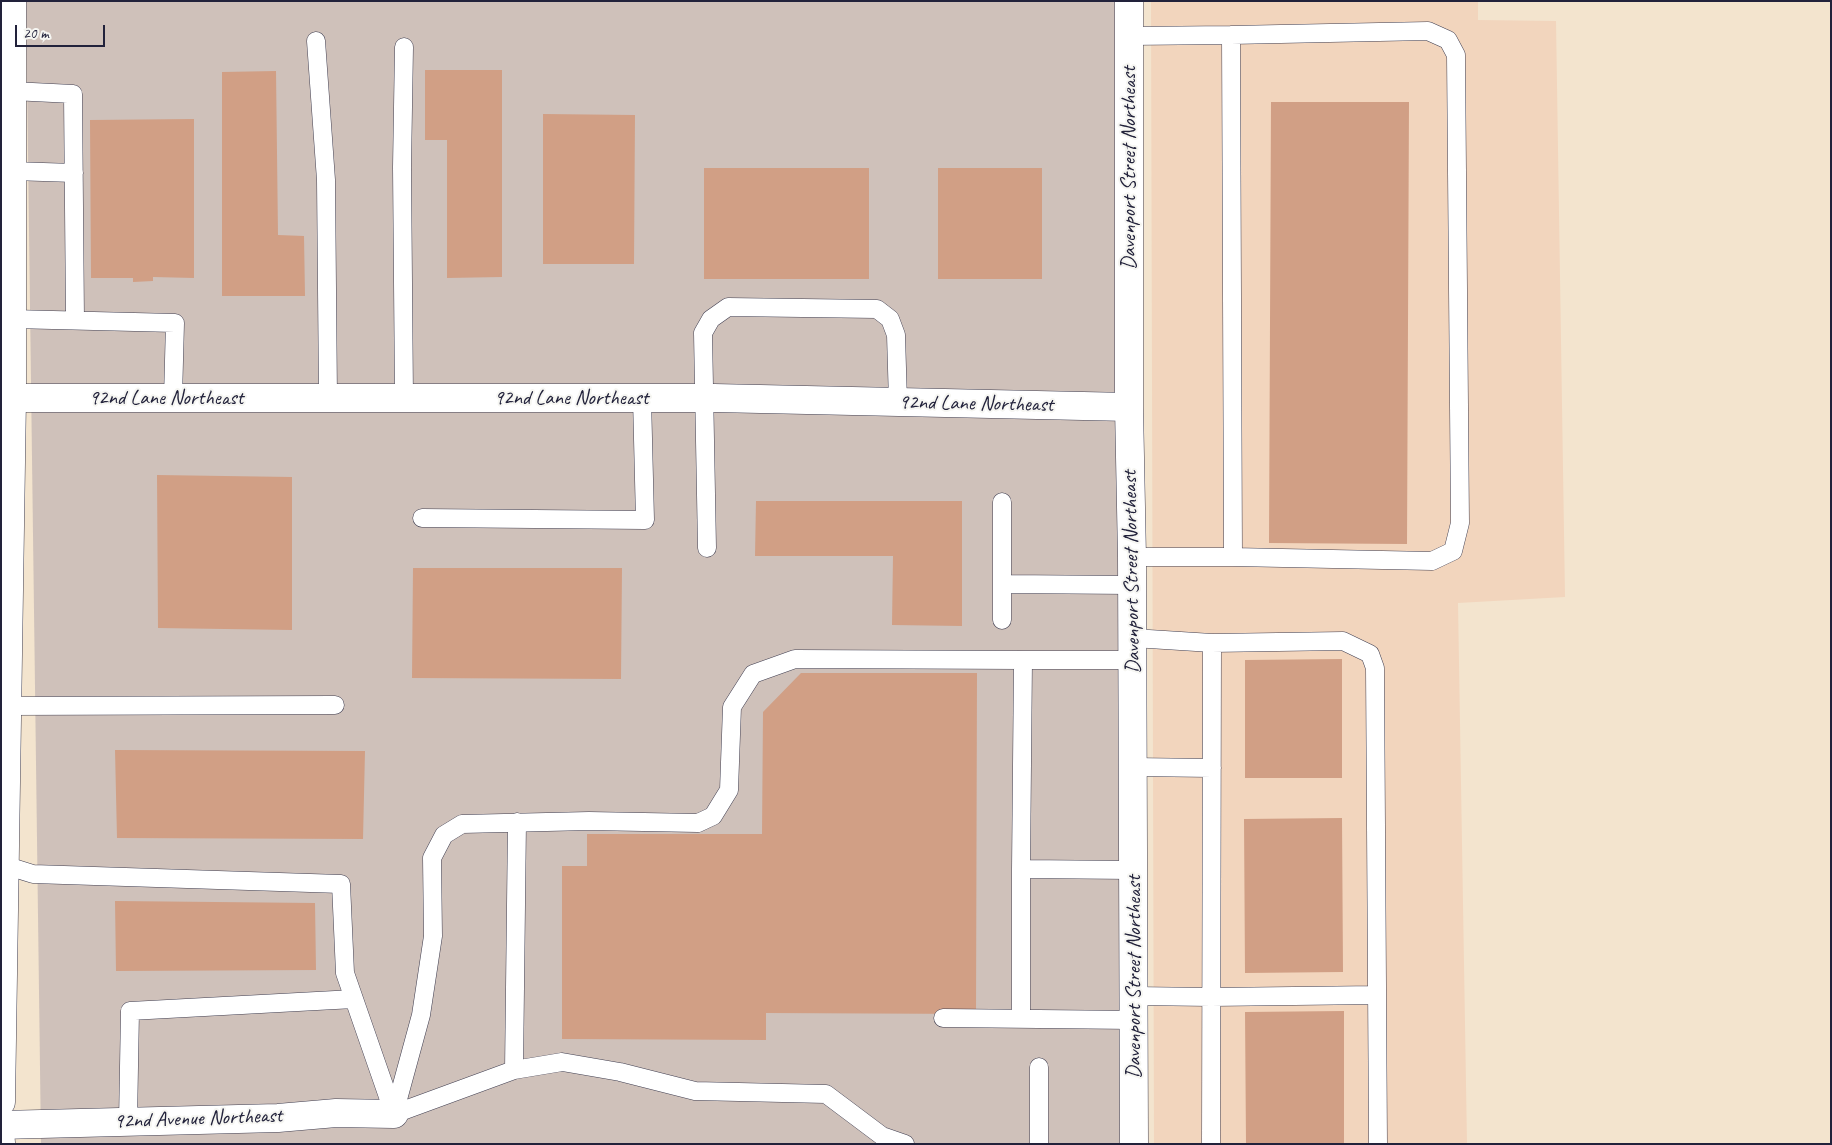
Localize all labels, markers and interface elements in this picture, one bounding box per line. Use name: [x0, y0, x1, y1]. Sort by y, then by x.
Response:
scale bar: [18, 15, 108, 47]
text: 20 m: [23, 24, 49, 43]
street label: Davenport Street Northeast: [1116, 66, 1142, 270]
street label: 92nd Lane Northeast: [89, 385, 243, 411]
street label: 92nd Lane Northeast: [494, 385, 648, 411]
street label: 92nd Lane Northeast: [898, 390, 1054, 418]
street label: Davenport Street Northeast: [1118, 470, 1146, 674]
street label: Davenport Street Northeast: [1121, 875, 1147, 1079]
street label: 92nd Avenue Northeast: [113, 1103, 283, 1135]

